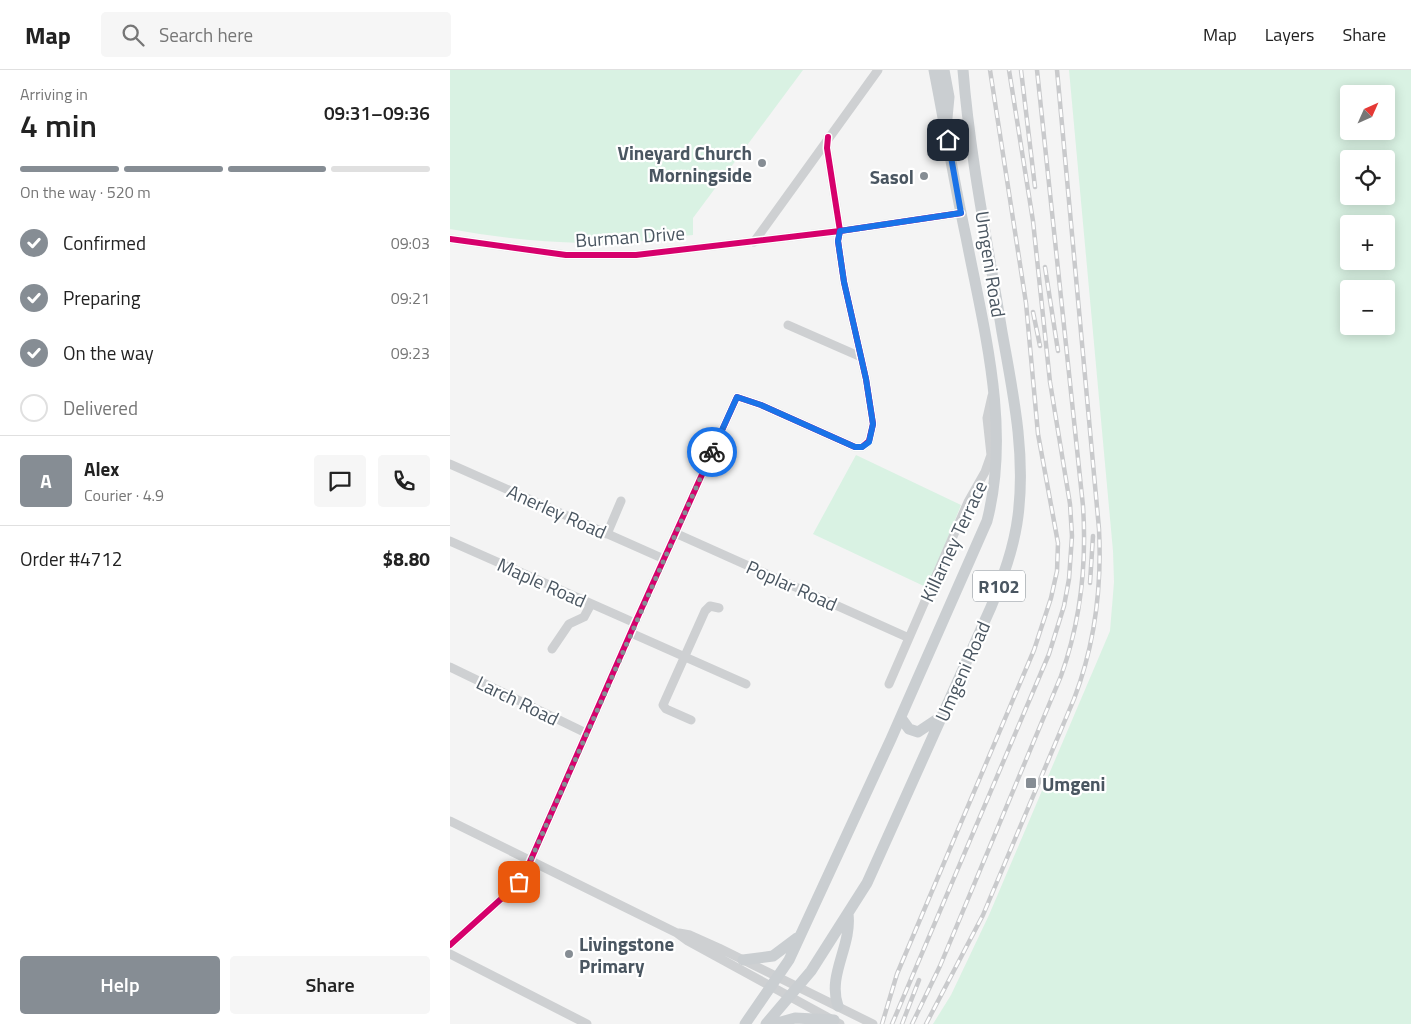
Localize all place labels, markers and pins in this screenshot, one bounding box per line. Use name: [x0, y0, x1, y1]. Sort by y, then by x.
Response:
pin: [927, 119, 969, 161]
place label: Vineyard Church Morningside: [617, 138, 752, 189]
marker: Vineyard Church Morningside: [756, 157, 768, 169]
place label: Sasol: [870, 162, 914, 191]
marker: Sasol: [918, 170, 930, 182]
place label: Umgeni: [1042, 769, 1106, 798]
marker: Umgeni: [1024, 776, 1038, 790]
pin: [498, 861, 540, 903]
place label: Livingstone Primary: [579, 929, 674, 980]
marker: Livingstone Primary: [563, 948, 575, 960]

